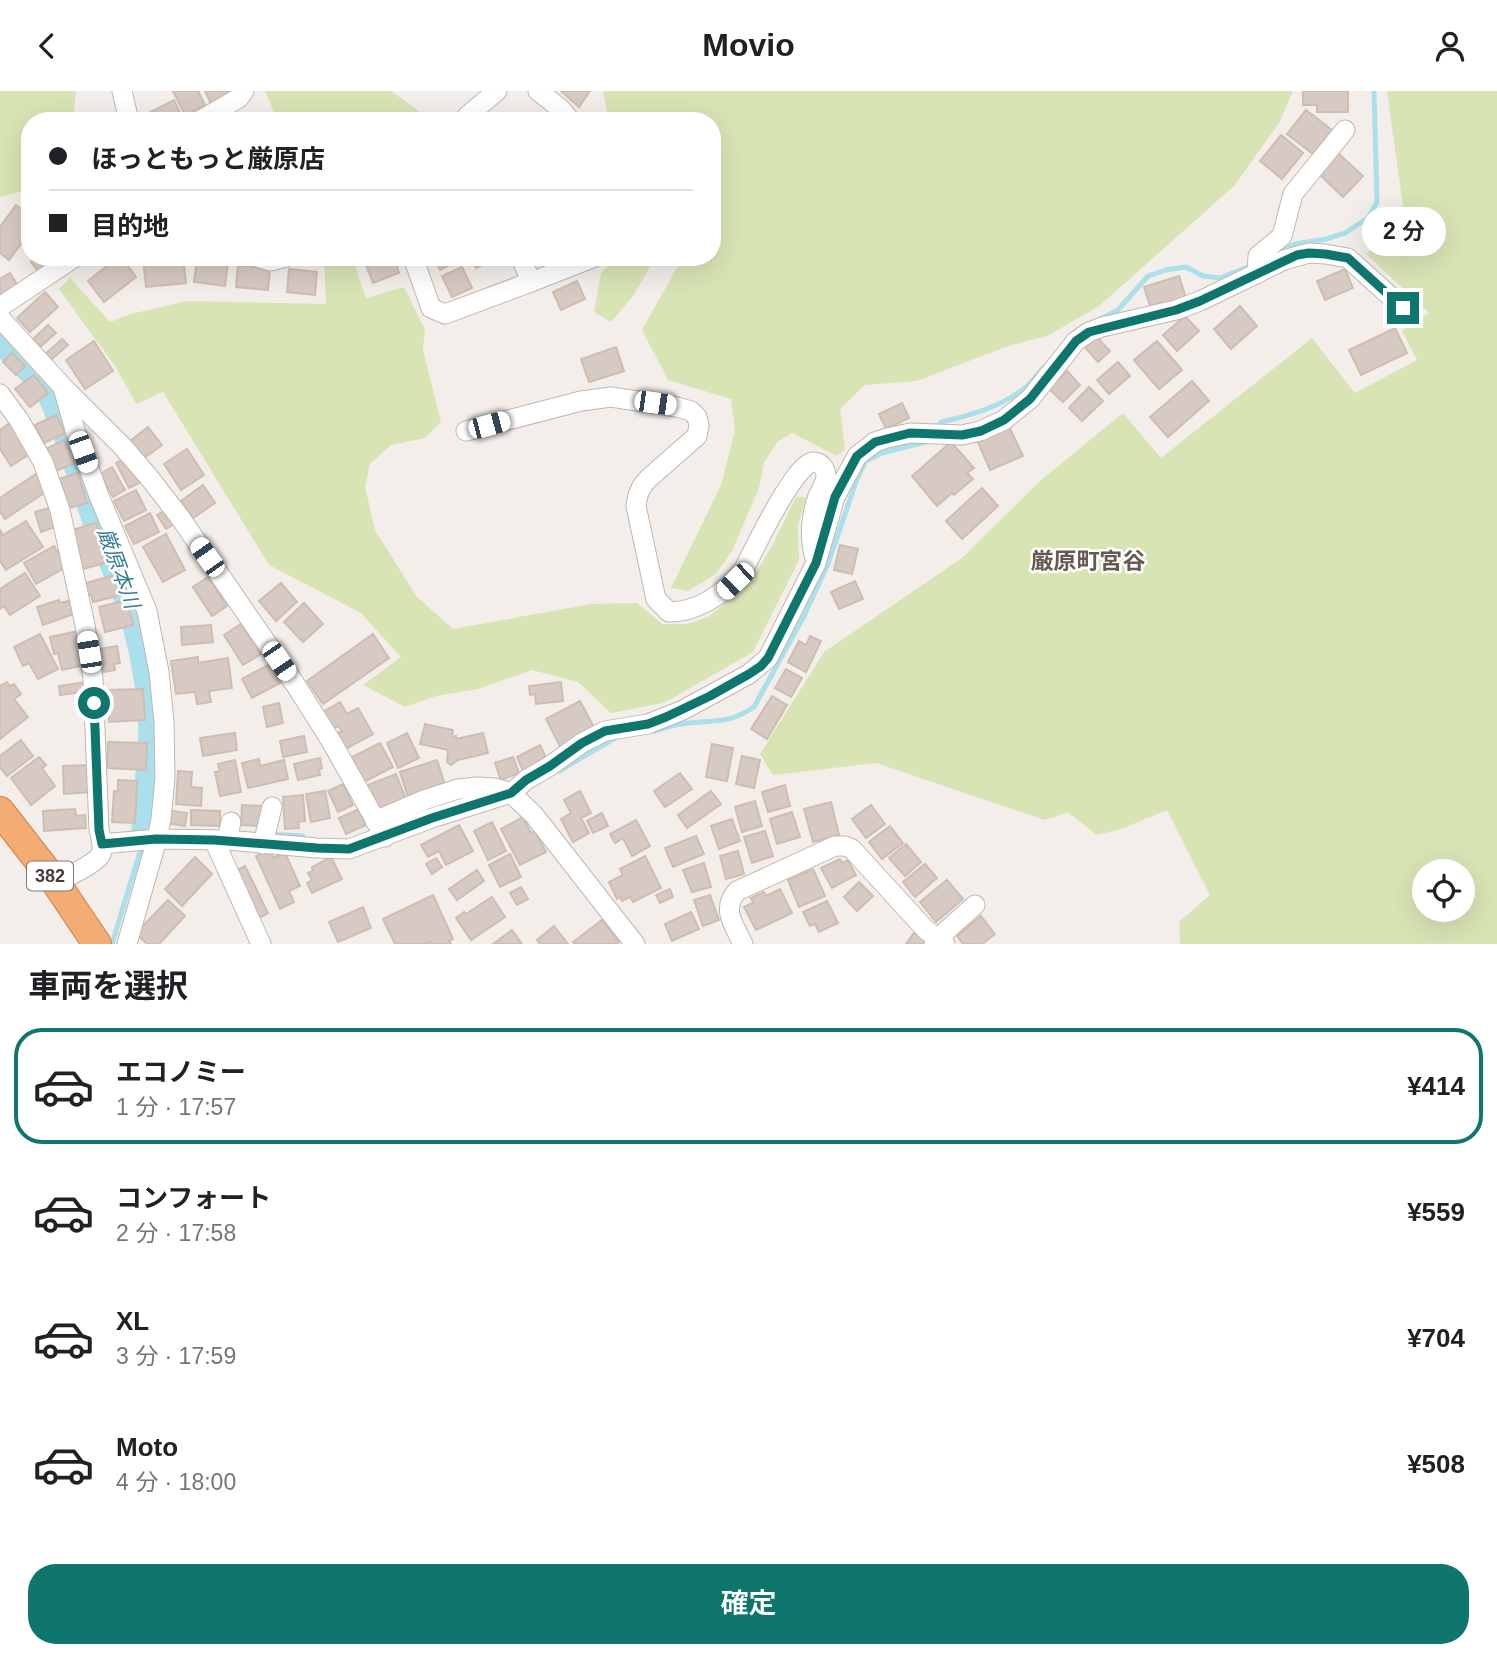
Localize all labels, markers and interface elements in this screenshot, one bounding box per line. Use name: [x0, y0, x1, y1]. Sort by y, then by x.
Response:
icon: back: [28, 27, 66, 65]
text: Movio: [702, 27, 795, 63]
icon: person: [1431, 27, 1469, 65]
text: ほっともっと厳原店: [91, 144, 325, 174]
callout: 2 分: [1361, 207, 1445, 255]
text: 目的地: [91, 211, 169, 241]
text: 2 分: [1383, 218, 1425, 244]
route end: [1387, 292, 1419, 324]
car: [633, 390, 678, 416]
car: [466, 409, 513, 441]
car: [66, 429, 101, 475]
water label: 厳原本川: [94, 525, 145, 613]
car: [187, 534, 228, 580]
district label: 厳原町宮谷: [1031, 548, 1146, 574]
car: [713, 559, 758, 603]
car: [76, 630, 103, 674]
car: [259, 638, 300, 684]
route start: [78, 687, 110, 719]
map controls: [1412, 859, 1475, 922]
button: locate: [1412, 859, 1475, 922]
road number: 382: [27, 861, 73, 891]
text: 車両を選択: [28, 968, 188, 1004]
icon: car: [32, 1055, 95, 1118]
text: エコノミー: [116, 1057, 246, 1087]
text: ¥414: [1407, 1071, 1465, 1101]
text: 1 分 · 17:57: [116, 1094, 236, 1120]
icon: car: [32, 1181, 95, 1244]
text: コンフォート: [116, 1183, 271, 1213]
text: ¥559: [1407, 1197, 1465, 1227]
text: 2 分 · 17:58: [116, 1220, 236, 1246]
text: XL: [116, 1306, 149, 1336]
icon: car: [32, 1307, 95, 1370]
text: ¥704: [1407, 1323, 1465, 1353]
text: 3 分 · 17:59: [116, 1343, 236, 1369]
text: Moto: [116, 1432, 178, 1462]
icon: car: [32, 1433, 95, 1496]
text: ¥508: [1407, 1449, 1465, 1479]
text: 4 分 · 18:00: [116, 1469, 236, 1495]
button: 確定: [28, 1564, 1469, 1644]

